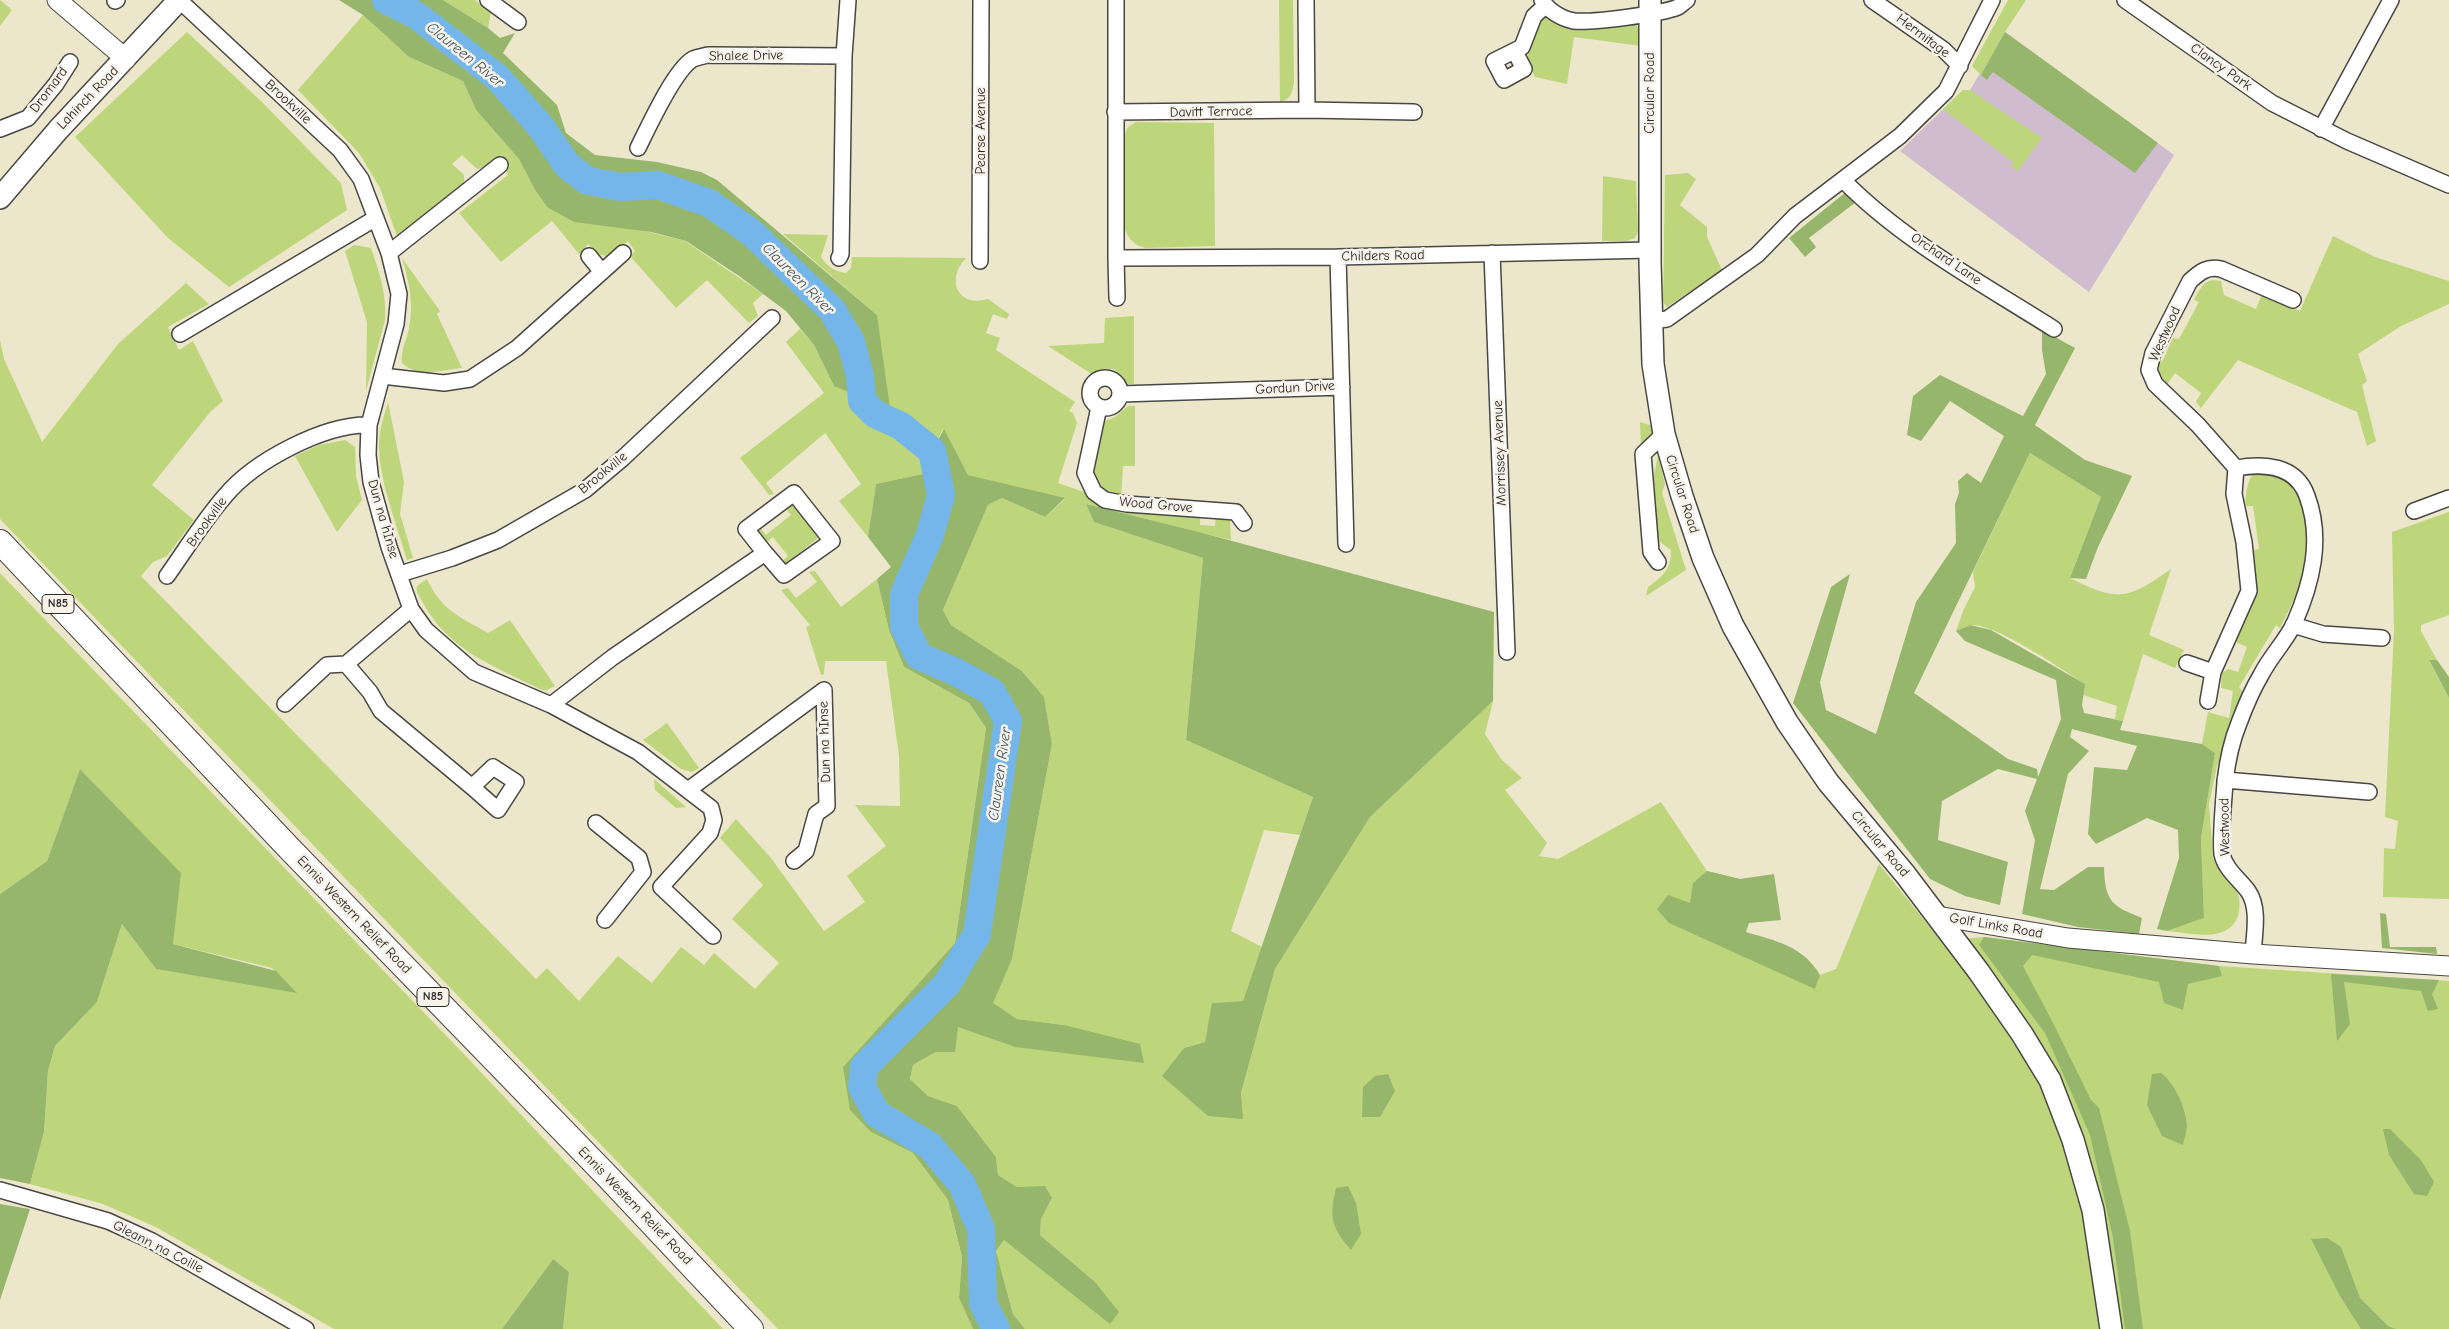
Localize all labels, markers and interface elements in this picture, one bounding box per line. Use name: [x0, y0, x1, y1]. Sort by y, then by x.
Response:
street label: Hermitage: [1893, 10, 1953, 62]
water label: Claureen River: [423, 18, 507, 92]
street label: Clancy Park: [2187, 40, 2255, 94]
street label: Shalee Drive: [709, 47, 783, 65]
street label: Circular Road: [1642, 52, 1658, 134]
street label: Lahinch Road: [54, 63, 122, 133]
street label: Dromard: [26, 64, 72, 116]
street label: Brookville: [261, 76, 315, 128]
street label: Pearse Avenue: [973, 87, 989, 175]
street label: Davitt Terrace: [1169, 103, 1253, 121]
street label: Orchard Lane: [1907, 229, 1985, 289]
water label: Claureen River: [758, 239, 838, 319]
street label: Childers Road: [1341, 247, 1425, 265]
street label: Westwood: [2145, 304, 2185, 364]
street label: Gordun Drive: [1255, 378, 1335, 398]
street label: Morrissey Avenue: [1490, 400, 1510, 506]
street label: Brookville: [575, 448, 631, 498]
street label: Circular Road: [1661, 453, 1703, 535]
street label: Dun na hInse: [364, 477, 402, 561]
street label: Wood Grove: [1119, 493, 1193, 517]
street label: Brookville: [183, 494, 231, 550]
road number: N85: [42, 594, 74, 614]
street label: Dun na hInse: [815, 701, 835, 783]
water label: Claureen River: [985, 726, 1015, 822]
street label: Westwood: [2216, 798, 2234, 856]
street label: Circular Road: [1847, 807, 1913, 881]
street label: Ennis Western Relief Road: [293, 853, 415, 977]
street label: Golf Links Road: [1948, 910, 2044, 942]
road number: N85: [417, 988, 449, 1006]
street label: Ennis Western Relief Road: [574, 1144, 696, 1268]
street label: Gleann na Coille: [110, 1217, 206, 1277]

